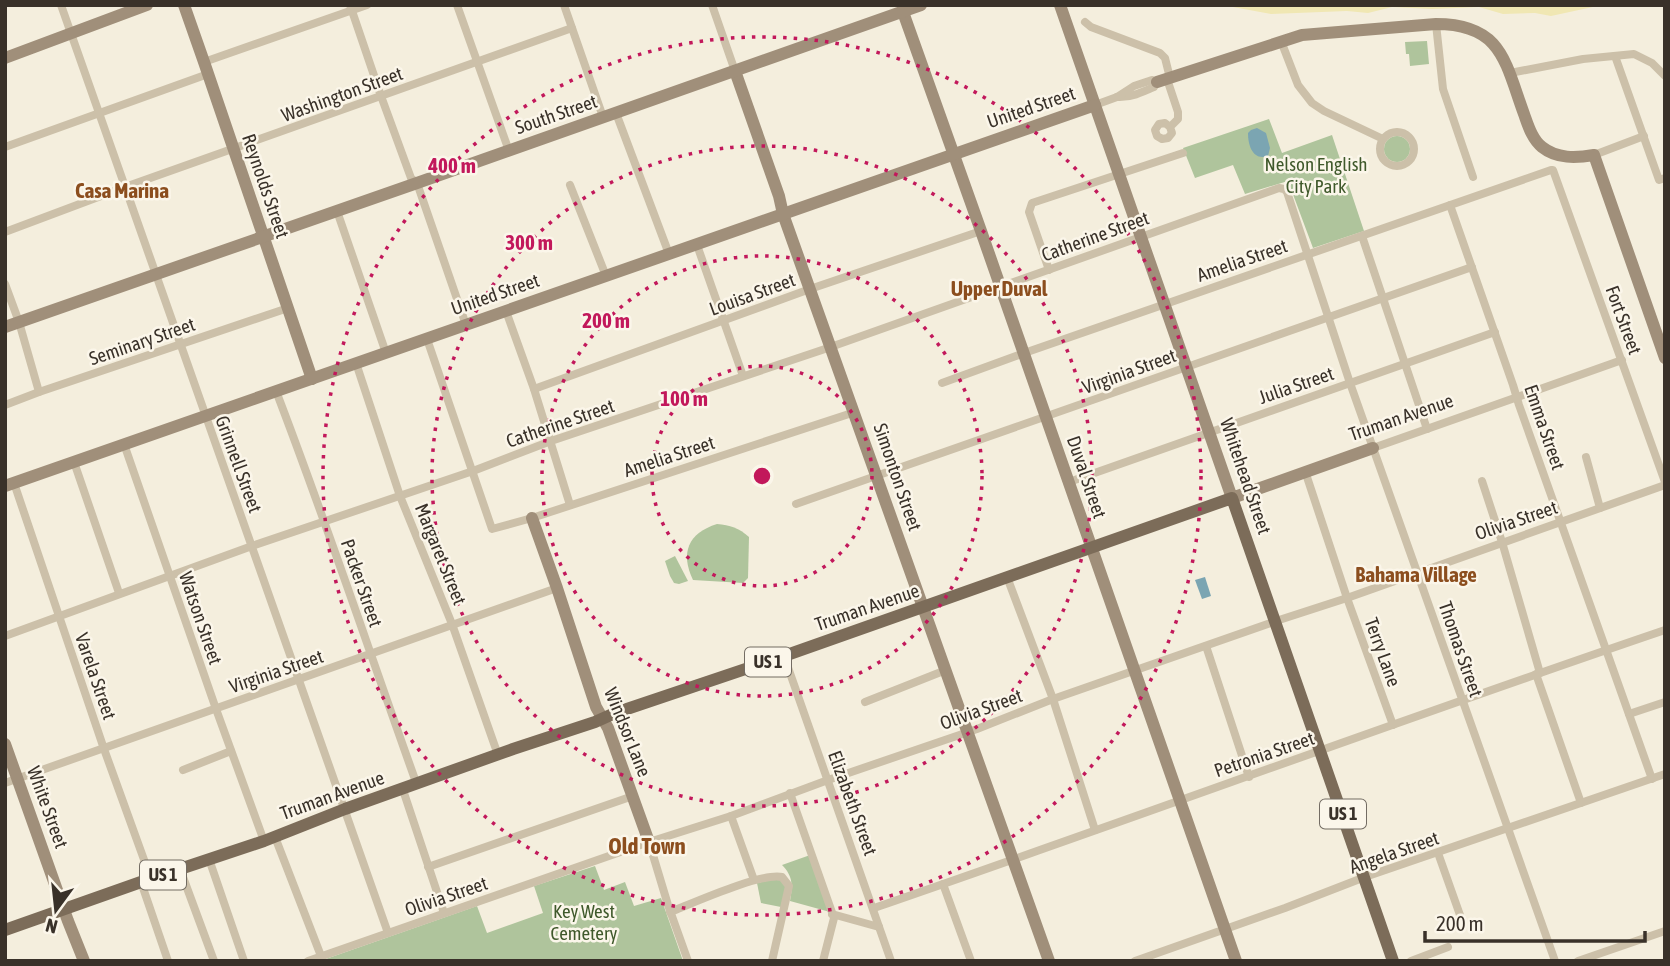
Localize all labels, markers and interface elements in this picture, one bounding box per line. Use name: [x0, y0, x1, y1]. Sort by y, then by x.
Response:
street label: Washington Street: [278, 62, 406, 126]
street label: United Street: [984, 82, 1078, 132]
street label: South Street: [512, 90, 600, 138]
street label: Reynolds Street: [238, 131, 294, 241]
text: 400 m: [427, 153, 476, 177]
park label: Nelson English City Park: [1264, 153, 1368, 197]
district label: Casa Marina: [75, 178, 169, 202]
street label: Catherine Street: [1038, 206, 1152, 266]
text: 300 m: [505, 230, 553, 254]
street label: Amelia Street: [1194, 234, 1290, 286]
street label: Louisa Street: [706, 268, 798, 320]
street label: United Street: [448, 269, 542, 319]
district label: Upper Duval: [951, 276, 1048, 300]
street label: Fort Street: [1601, 283, 1647, 357]
text: 200 m: [582, 308, 630, 332]
street label: Seminary Street: [86, 313, 198, 369]
street label: Virginia Street: [1079, 344, 1179, 398]
street label: Julia Street: [1256, 362, 1336, 408]
street label: Emma Street: [1520, 382, 1570, 472]
text: 100 m: [660, 386, 708, 410]
street label: Truman Avenue: [1346, 389, 1456, 445]
street label: Catherine Street: [503, 394, 617, 452]
street label: Grinnell Street: [211, 413, 267, 515]
street label: Whitehead Street: [1216, 415, 1276, 537]
street label: Simonton Street: [869, 421, 927, 533]
street label: Amelia Street: [621, 431, 717, 481]
street label: Duval Street: [1063, 433, 1111, 521]
centre of rings: [750, 464, 774, 488]
street label: Olivia Street: [1472, 496, 1560, 544]
street label: Margaret Street: [411, 500, 471, 608]
street label: Packer Street: [337, 536, 387, 630]
district label: Bahama Village: [1355, 562, 1477, 586]
street label: Watson Street: [175, 569, 227, 667]
street label: Truman Avenue: [812, 579, 922, 635]
street label: Thomas Street: [1434, 598, 1488, 700]
street label: Terry Lane: [1360, 615, 1406, 689]
street label: Varela Street: [71, 630, 121, 722]
street label: Virginia Street: [226, 645, 326, 697]
road number: US 1: [745, 648, 791, 676]
street label: Windsor Lane: [600, 684, 656, 780]
street label: Olivia Street: [937, 684, 1025, 734]
street label: Petronia Street: [1211, 727, 1317, 781]
street label: Elizabeth Street: [824, 748, 882, 858]
street label: White Street: [23, 763, 73, 851]
street label: Truman Avenue: [277, 766, 387, 824]
road number: US 1: [1320, 800, 1366, 828]
street label: Angela Street: [1346, 826, 1442, 878]
district label: Old Town: [608, 833, 686, 859]
road number: US 1: [140, 860, 186, 890]
street label: Olivia Street: [402, 872, 490, 920]
north arrow: [21, 875, 91, 945]
park label: Key West Cemetery: [551, 900, 618, 944]
scale bar: [1425, 900, 1646, 944]
text: 200 m: [1436, 911, 1484, 935]
text: N: [43, 914, 60, 938]

